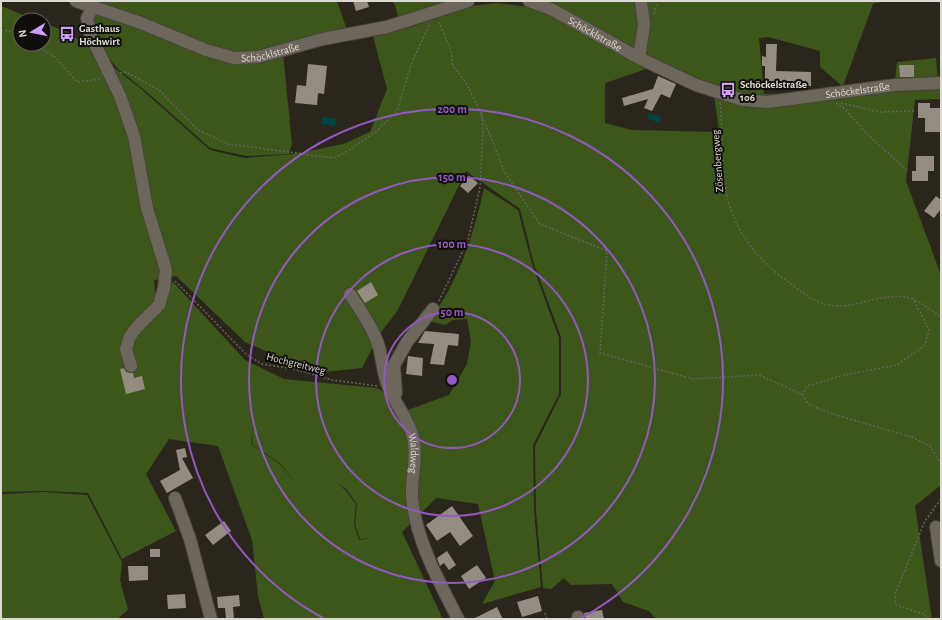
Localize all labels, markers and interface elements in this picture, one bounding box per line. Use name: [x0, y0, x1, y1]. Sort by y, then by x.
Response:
north arrow: [12, 12, 52, 52]
street label: Schöcklstraße: [566, 15, 624, 53]
place label: Gasthaus Höchwirt: [79, 23, 120, 47]
bus stop icon: Gasthaus Höchwirt: [58, 25, 76, 43]
text: N: [17, 29, 29, 38]
street label: Schöcklstraße: [241, 41, 301, 64]
place label: Schöckelstraße 106: [740, 79, 807, 103]
bus stop icon: Schöckelstraße 106: [719, 81, 737, 99]
street label: Schöckelstraße: [825, 81, 890, 100]
text: 200 m: [437, 103, 467, 115]
street label: Zösenbergweg: [710, 129, 725, 193]
text: 150 m: [438, 171, 466, 183]
text: 100 m: [438, 238, 466, 250]
text: 50 m: [441, 306, 464, 318]
street label: Hochgreitweg: [265, 351, 327, 376]
centre of rings: [445, 373, 459, 387]
street label: Waldweg: [406, 432, 420, 475]

